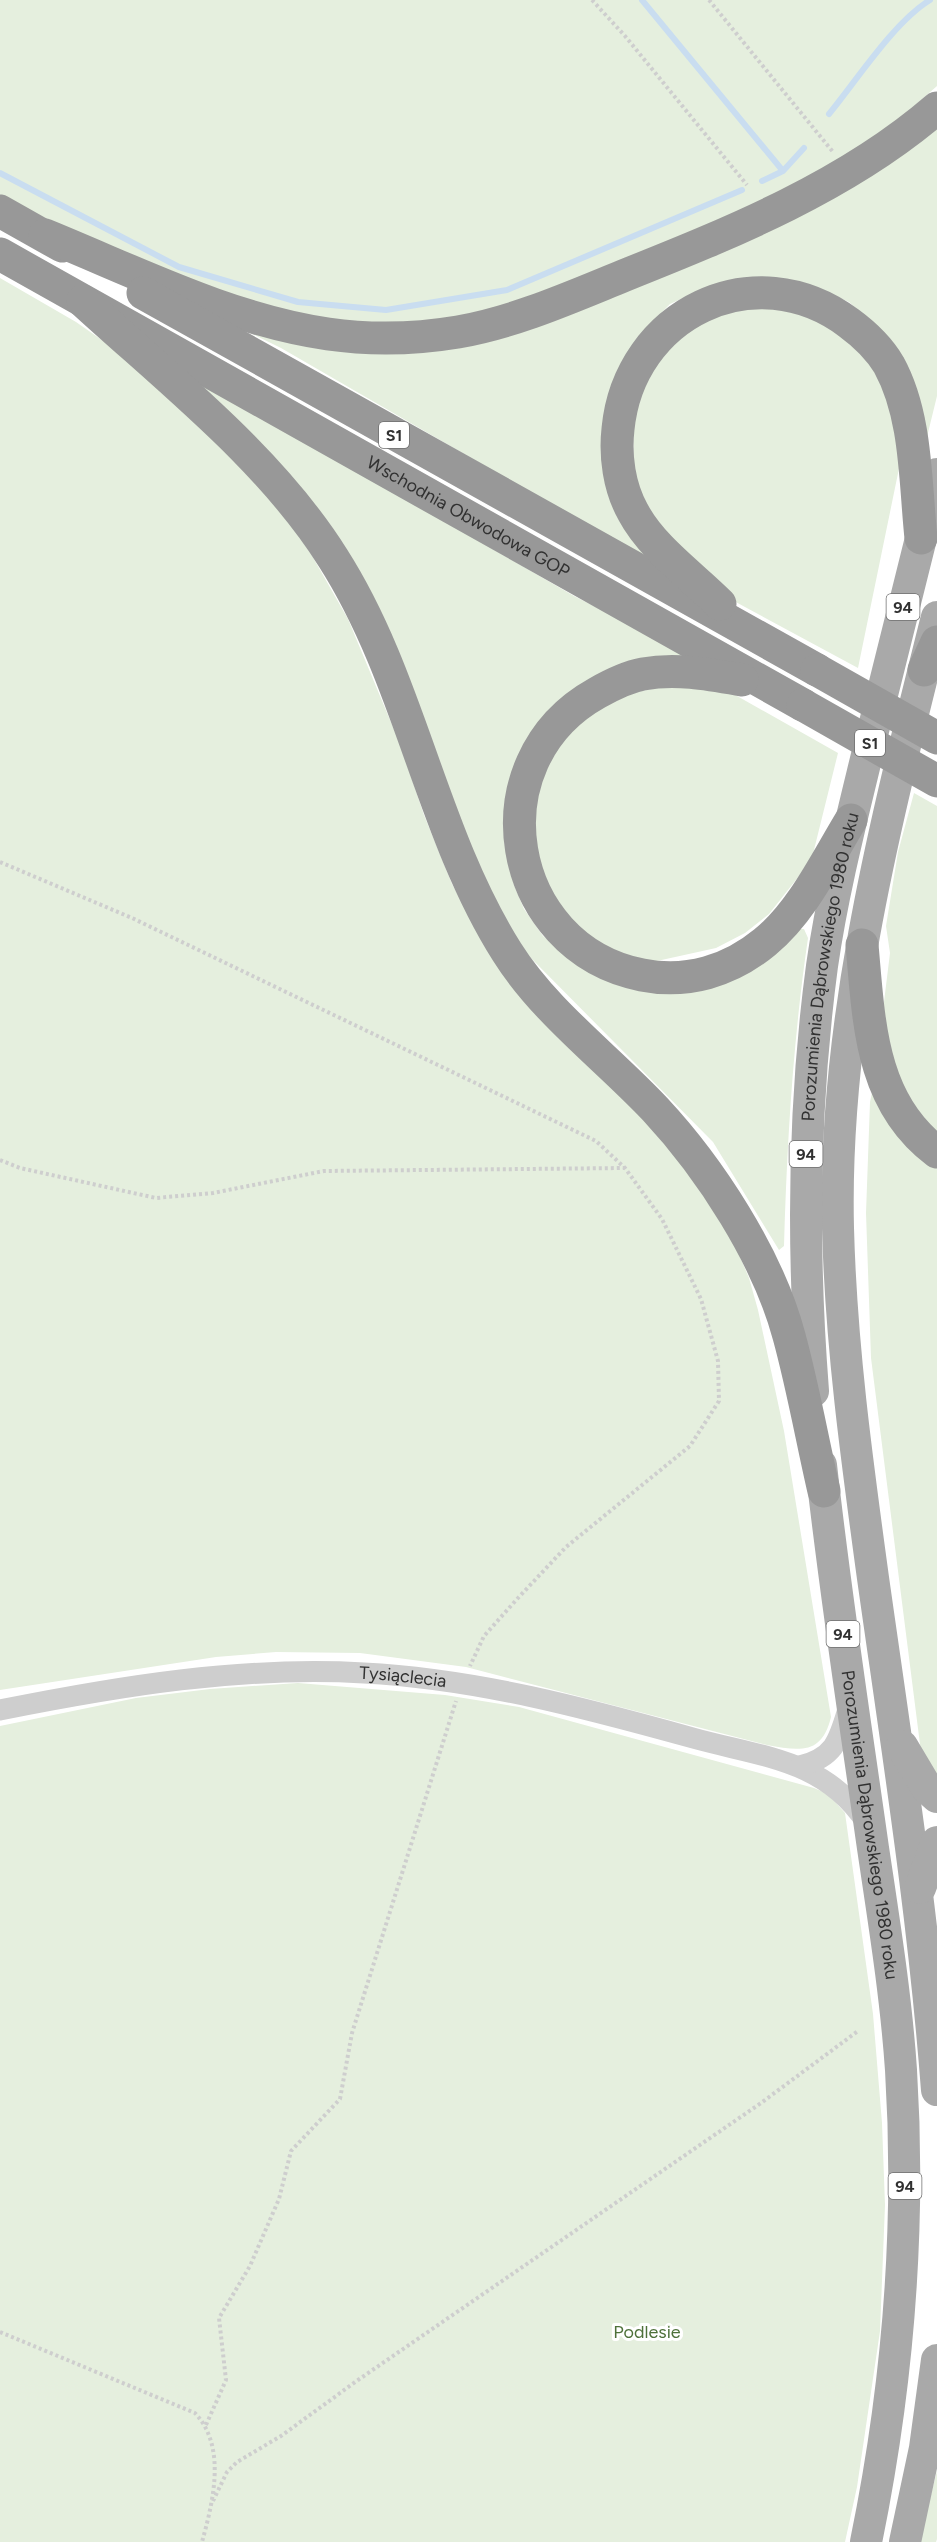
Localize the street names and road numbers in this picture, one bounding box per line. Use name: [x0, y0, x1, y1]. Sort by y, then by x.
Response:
road number: S1: [379, 422, 409, 448]
street label: Wschodnia Obwodowa GOP: [363, 451, 574, 583]
road number: 94: [886, 594, 920, 620]
road number: S1: [855, 730, 885, 756]
street label: Porozumienia Dąbrowskiego 1980 roku: [797, 810, 864, 1122]
road number: 94: [790, 1141, 822, 1167]
road number: 94: [826, 1621, 860, 1647]
street label: Tysiąclecia: [359, 1662, 448, 1692]
street label: Porozumienia Dąbrowskiego 1980 roku: [836, 1669, 903, 1981]
road number: 94: [888, 2173, 922, 2199]

